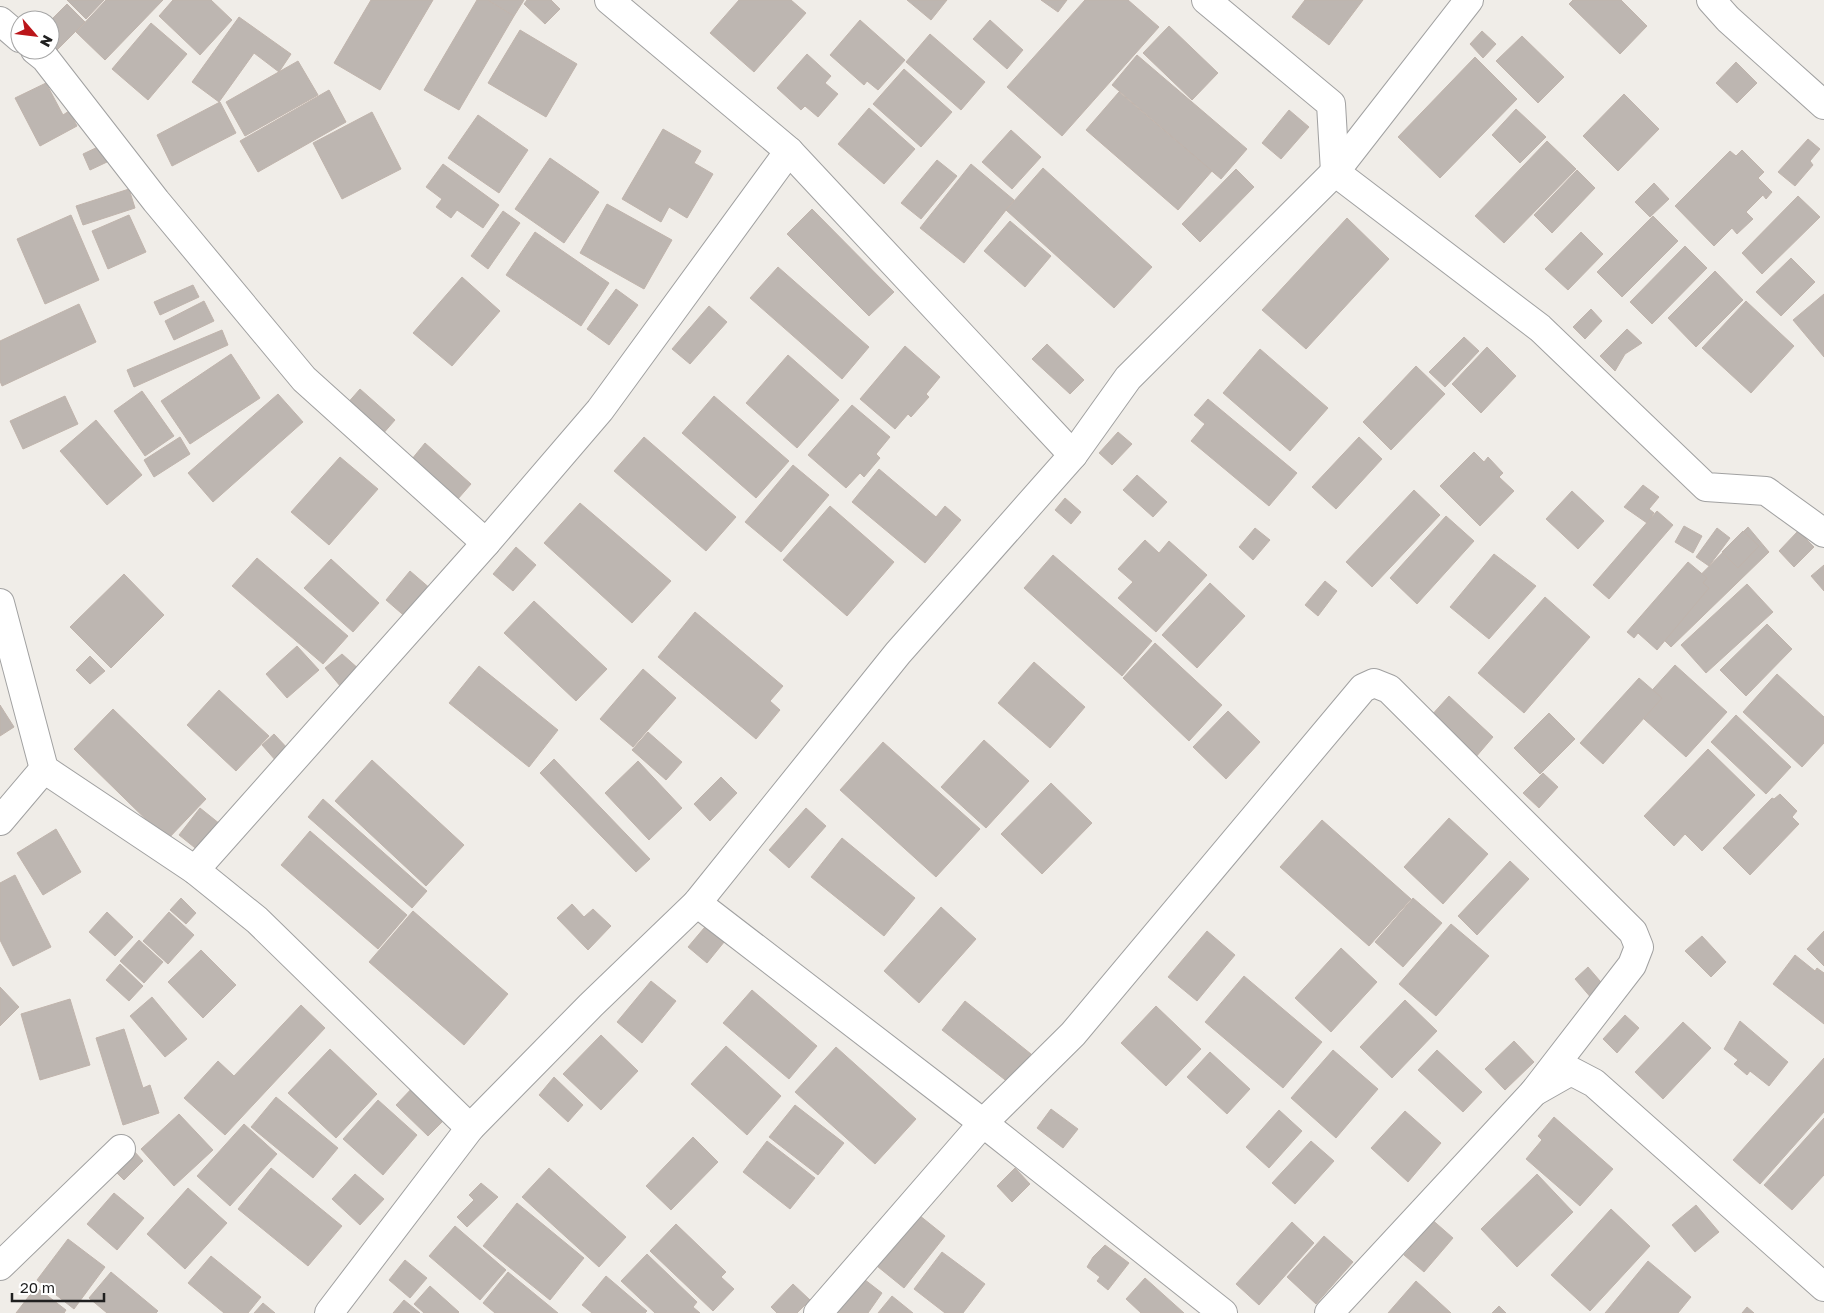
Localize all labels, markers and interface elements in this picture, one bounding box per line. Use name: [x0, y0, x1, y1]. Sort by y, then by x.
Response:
north arrow: [10, 10, 60, 60]
text: N: [37, 33, 57, 50]
scale bar: [12, 1270, 105, 1302]
text: 20 m: [20, 1278, 55, 1296]

